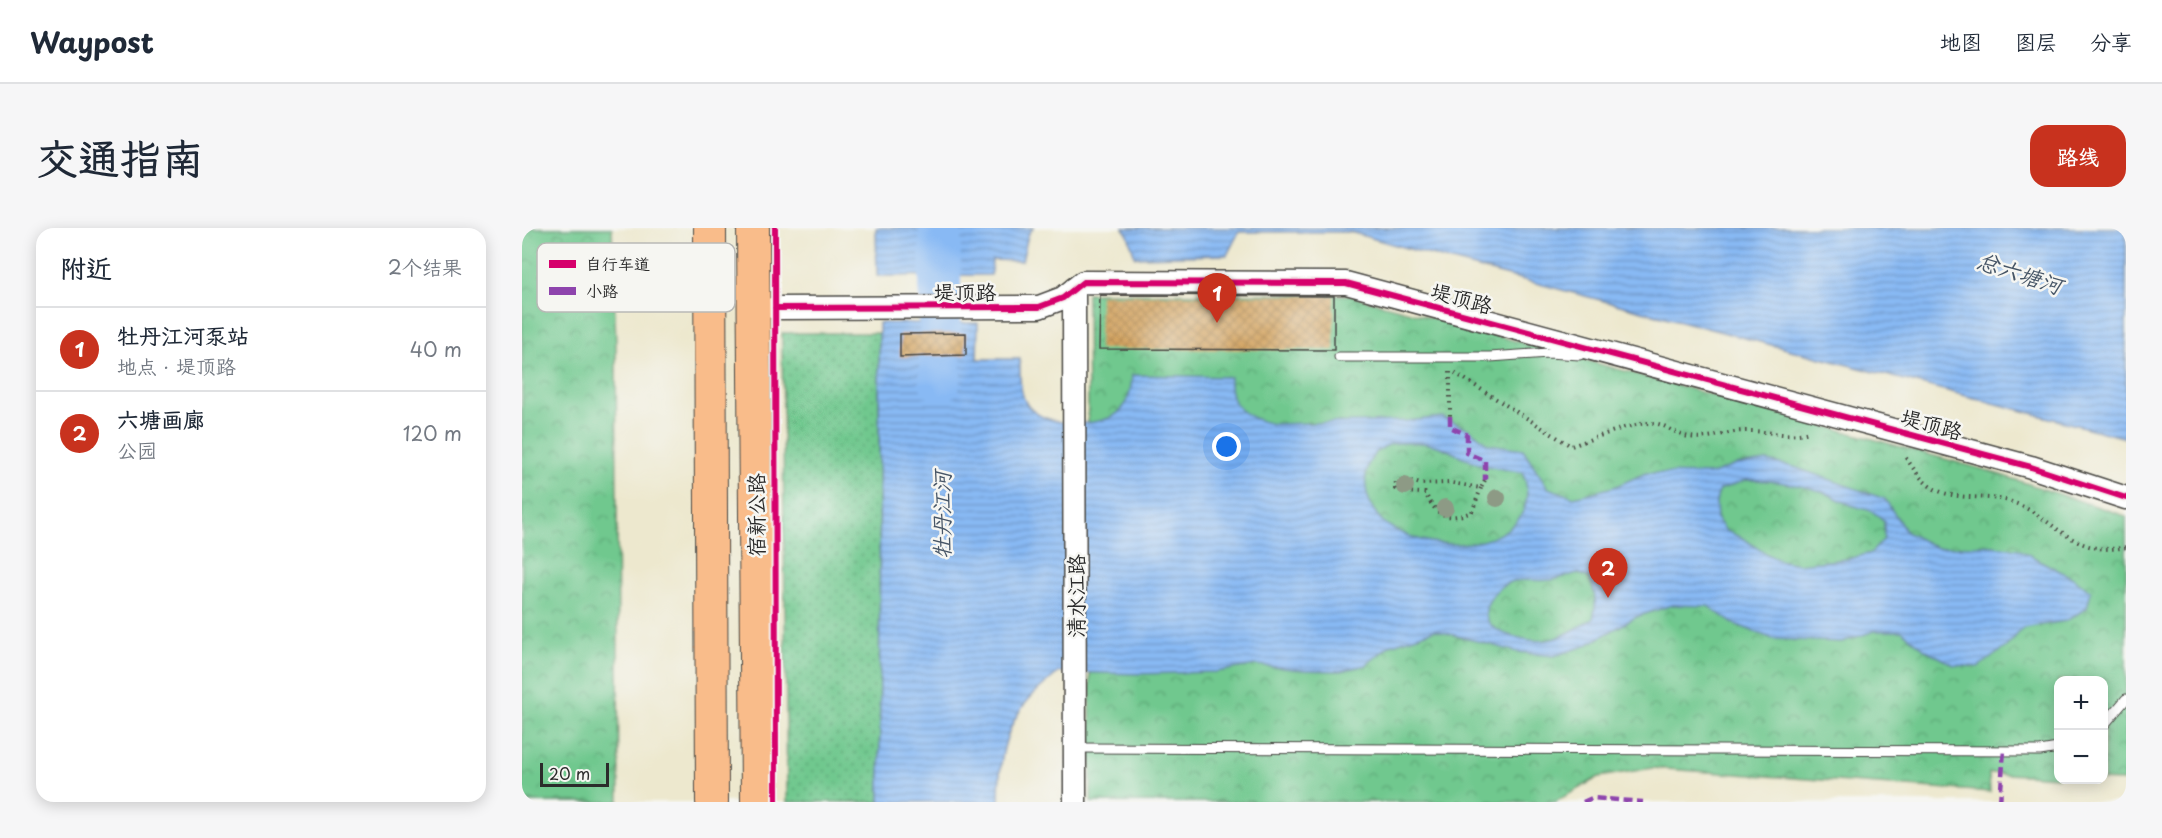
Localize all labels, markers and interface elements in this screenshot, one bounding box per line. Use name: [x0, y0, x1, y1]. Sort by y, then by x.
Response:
text: Waypost: [30, 20, 154, 63]
text: 地图: [1940, 25, 1982, 57]
text: 图层: [2015, 25, 2057, 57]
text: 分享: [2090, 25, 2132, 57]
text: 交通指南: [36, 125, 204, 188]
button: 路线: [2030, 125, 2126, 187]
legend: [537, 243, 735, 312]
water label: 总六塘河: [1973, 243, 2070, 302]
text: 附近: [60, 248, 112, 287]
text: 自行车道: [586, 251, 650, 275]
text: 2个结果: [388, 252, 462, 282]
street label: 堤顶路: [1427, 273, 1497, 321]
pin: 1: [1198, 274, 1236, 323]
street label: 堤顶路: [934, 275, 997, 307]
text: 小路: [586, 278, 618, 302]
text: 牡丹江河泵站: [117, 318, 249, 351]
text: 1: [75, 334, 84, 364]
text: 40 m: [410, 334, 462, 364]
text: 地点 · 堤顶路: [117, 351, 236, 381]
street label: 堤顶路: [1897, 399, 1967, 447]
text: 六塘画廊: [117, 402, 205, 435]
text: 2: [72, 418, 87, 448]
text: 120 m: [403, 418, 462, 448]
your location: [1212, 432, 1241, 461]
text: 公园: [117, 435, 157, 465]
water label: 牡丹江河: [924, 468, 957, 559]
street label: 宿新公路: [739, 473, 771, 557]
pin: 2: [1588, 548, 1628, 598]
street label: 清水江路: [1059, 554, 1091, 638]
map controls: [2054, 676, 2108, 784]
button: +: [2054, 676, 2108, 730]
button: −: [2054, 730, 2108, 784]
scale bar: [540, 760, 609, 788]
text: 20 m: [549, 761, 590, 785]

